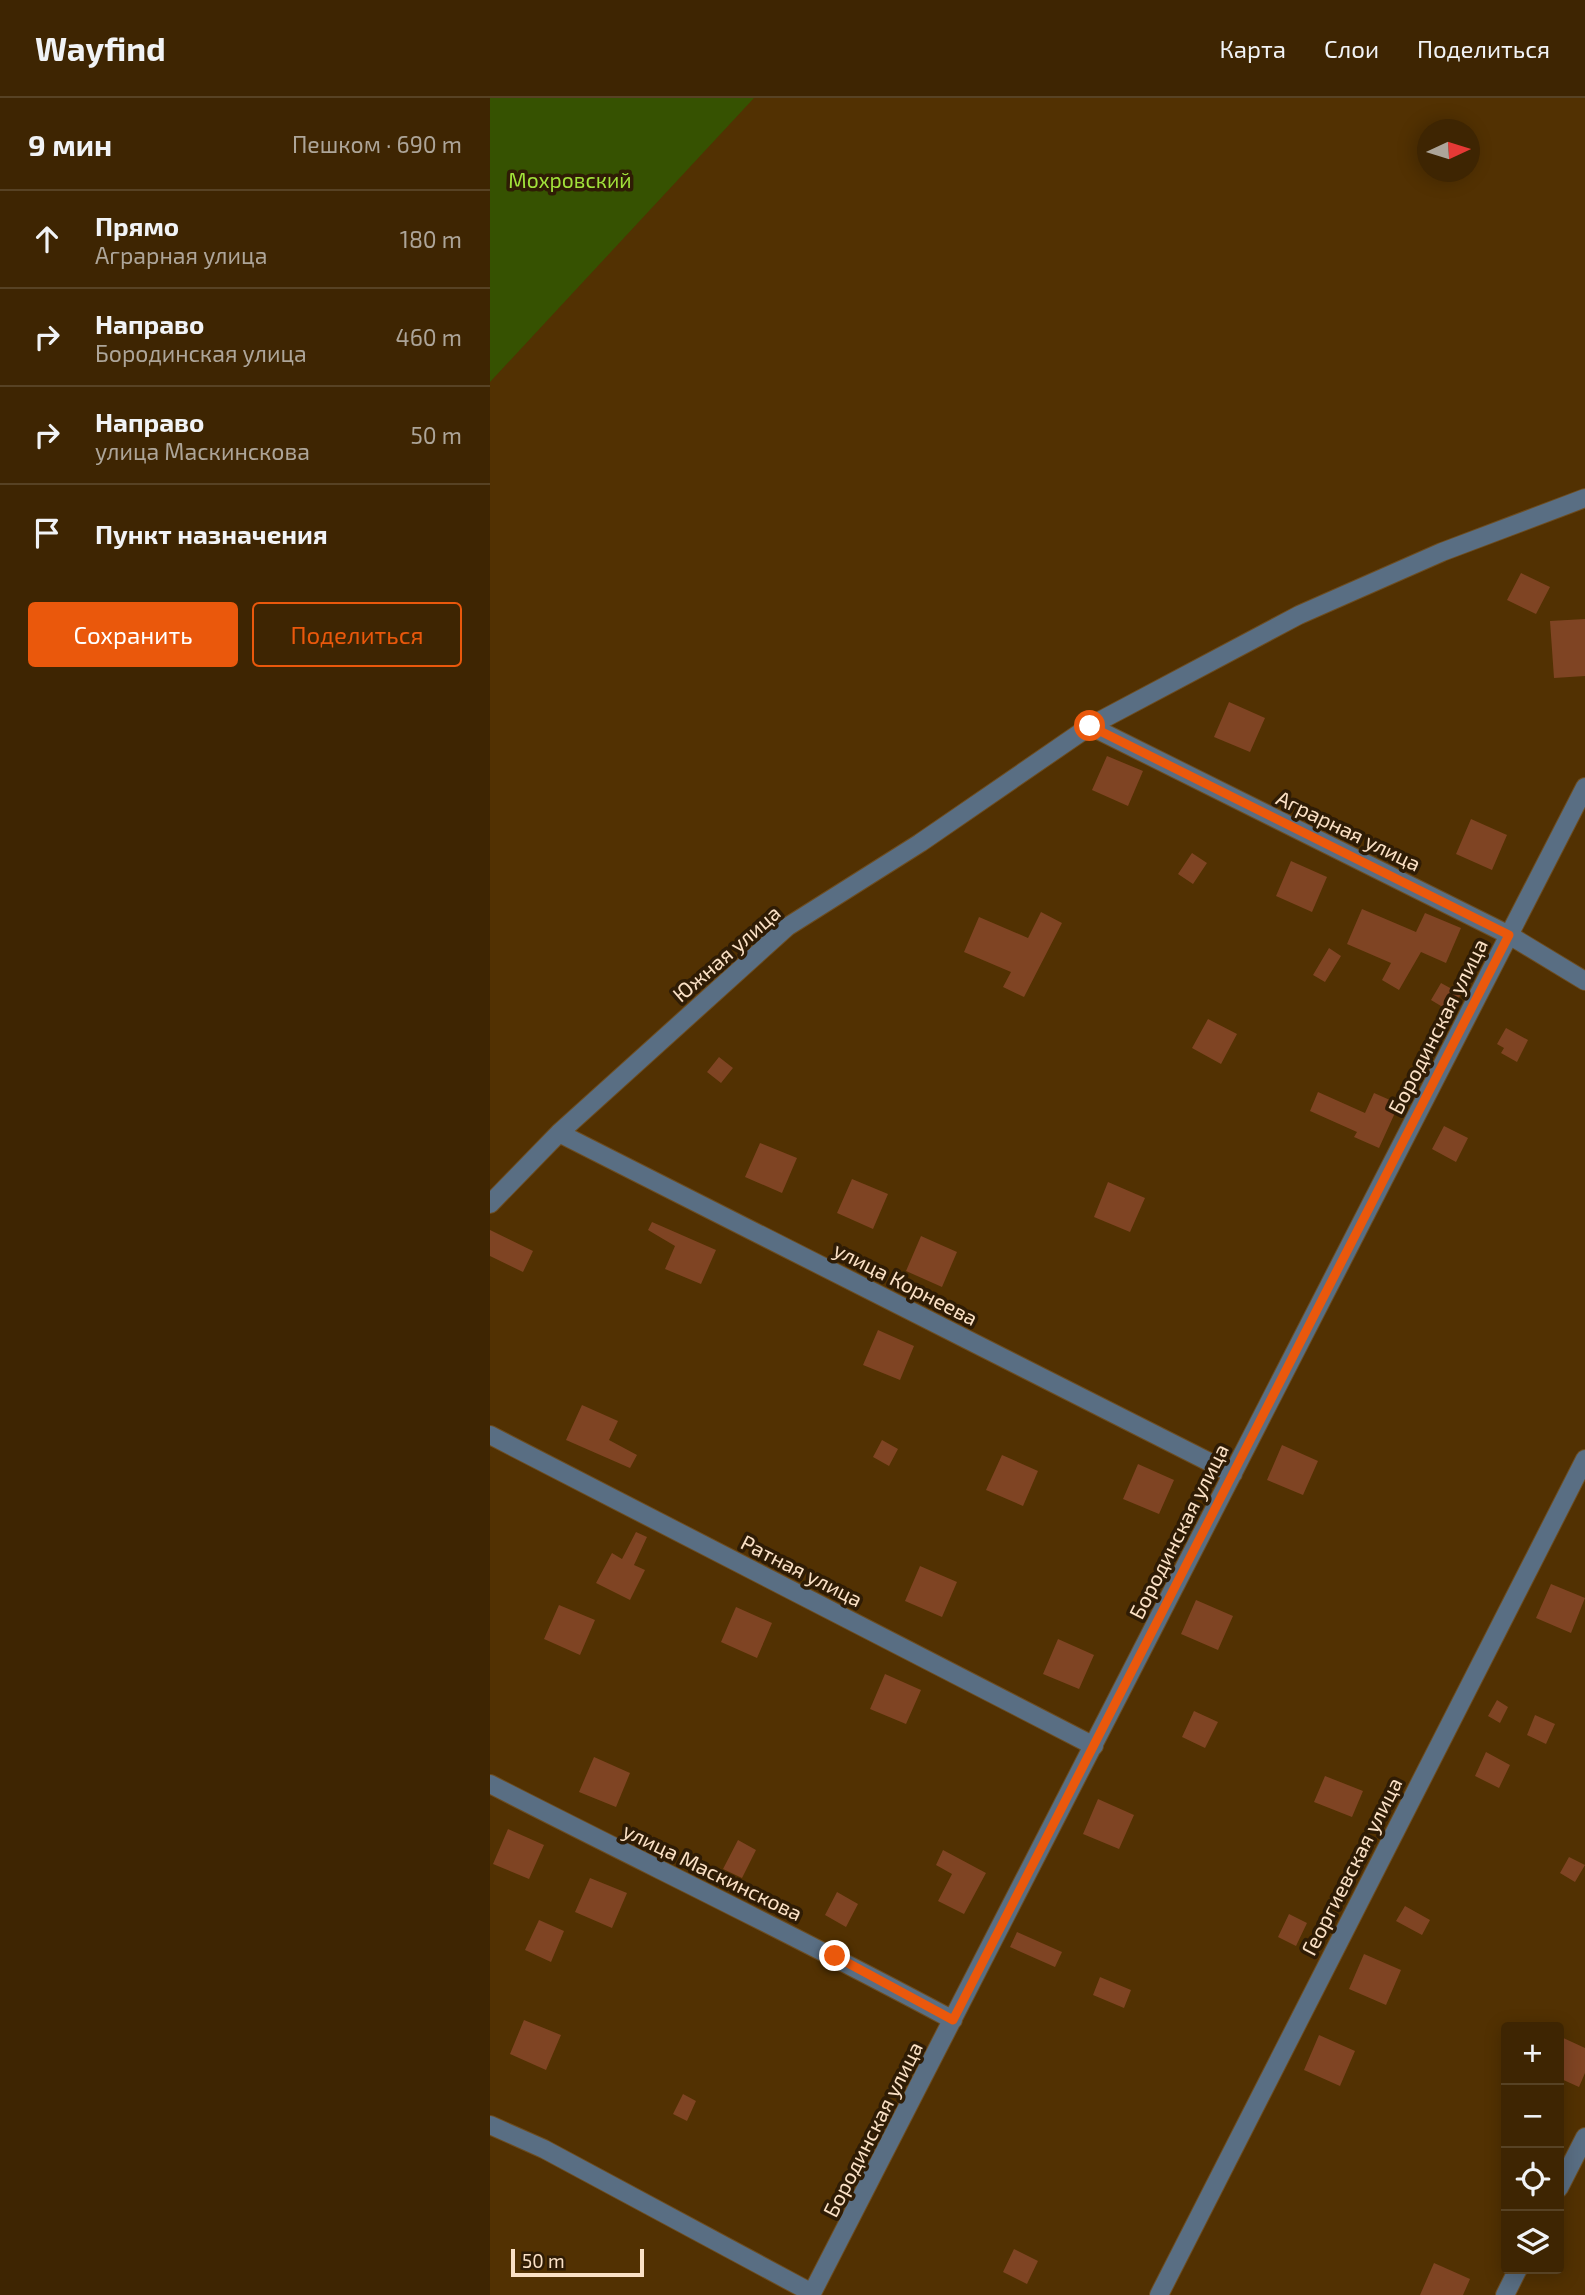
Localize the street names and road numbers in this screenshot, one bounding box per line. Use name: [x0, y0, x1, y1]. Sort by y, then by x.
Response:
street label: Аграрная улица: [1272, 784, 1425, 877]
street label: Южная улица: [667, 899, 786, 1007]
street label: Бородинская улица: [1382, 934, 1493, 1118]
street label: улица Корнеева: [829, 1236, 982, 1331]
street label: Бородинская улица: [1123, 1439, 1234, 1623]
street label: Ратная улица: [737, 1529, 867, 1612]
street label: Георгиевская улица: [1295, 1773, 1408, 1959]
street label: улица Маскинскова: [619, 1817, 807, 1926]
street label: Бородинская улица: [817, 2037, 928, 2221]

